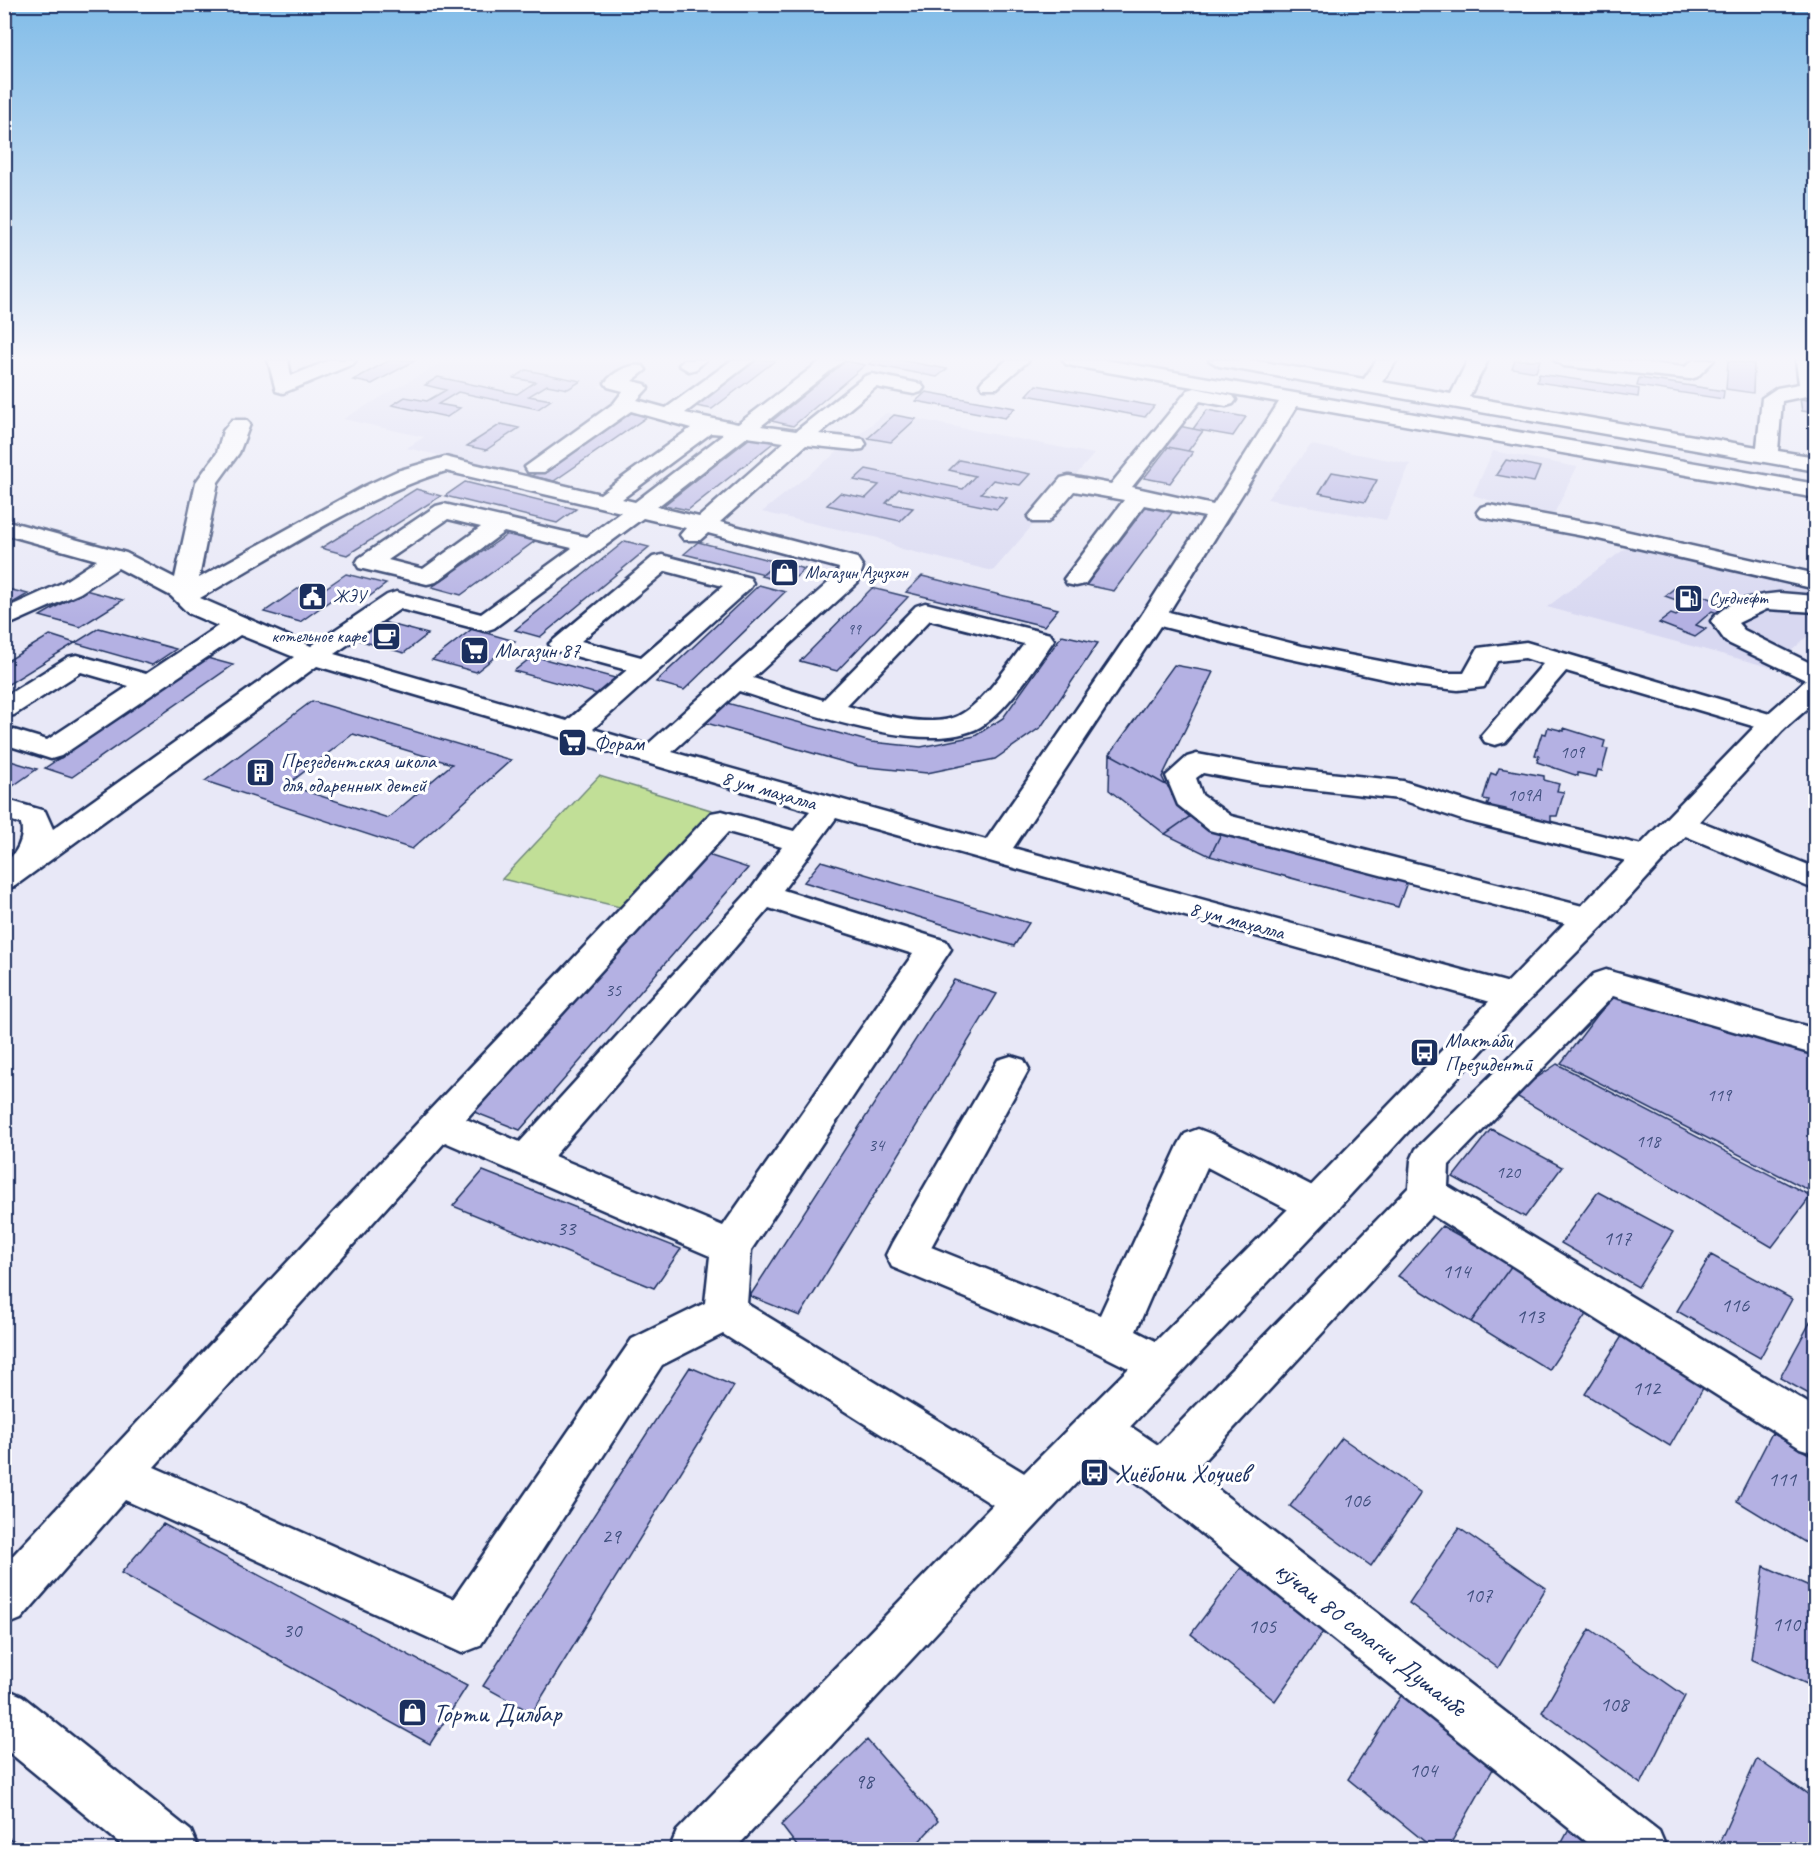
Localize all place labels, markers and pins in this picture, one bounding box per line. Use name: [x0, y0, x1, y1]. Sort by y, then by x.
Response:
shop icon: Магазин Азизхон: [768, 556, 800, 588]
place label: Магазин Азизхон: [805, 561, 910, 584]
public building icon: ЖЭУ: [296, 580, 328, 612]
fuel station icon: Суғднефт: [1672, 582, 1704, 614]
place label: ЖЭУ: [333, 585, 368, 607]
place label: Суғднефт: [1709, 587, 1769, 609]
cafe icon: котельное кафе: [371, 620, 403, 652]
place label: котельное кафе: [271, 625, 367, 647]
supermarket icon: Магазин 87: [458, 634, 490, 666]
place label: Магазин 87: [495, 637, 582, 663]
supermarket icon: Форам: [557, 727, 589, 759]
place label: Форам: [594, 730, 645, 756]
place label: Презедентская школа для одаренных детей: [281, 748, 438, 798]
building icon: Презедентская школа для одаренных детей: [244, 757, 276, 789]
place label: Мактаби Президентӣ: [1445, 1027, 1533, 1077]
bus stop icon: Мактаби Президентӣ: [1408, 1036, 1440, 1068]
bus stop icon: Хиёбони Хоҷиев: [1078, 1457, 1110, 1489]
place label: Хиёбони Хоҷиев: [1115, 1457, 1255, 1490]
shop icon: Торти Дилбар: [396, 1697, 428, 1729]
place label: Торти Дилбар: [433, 1697, 563, 1730]

